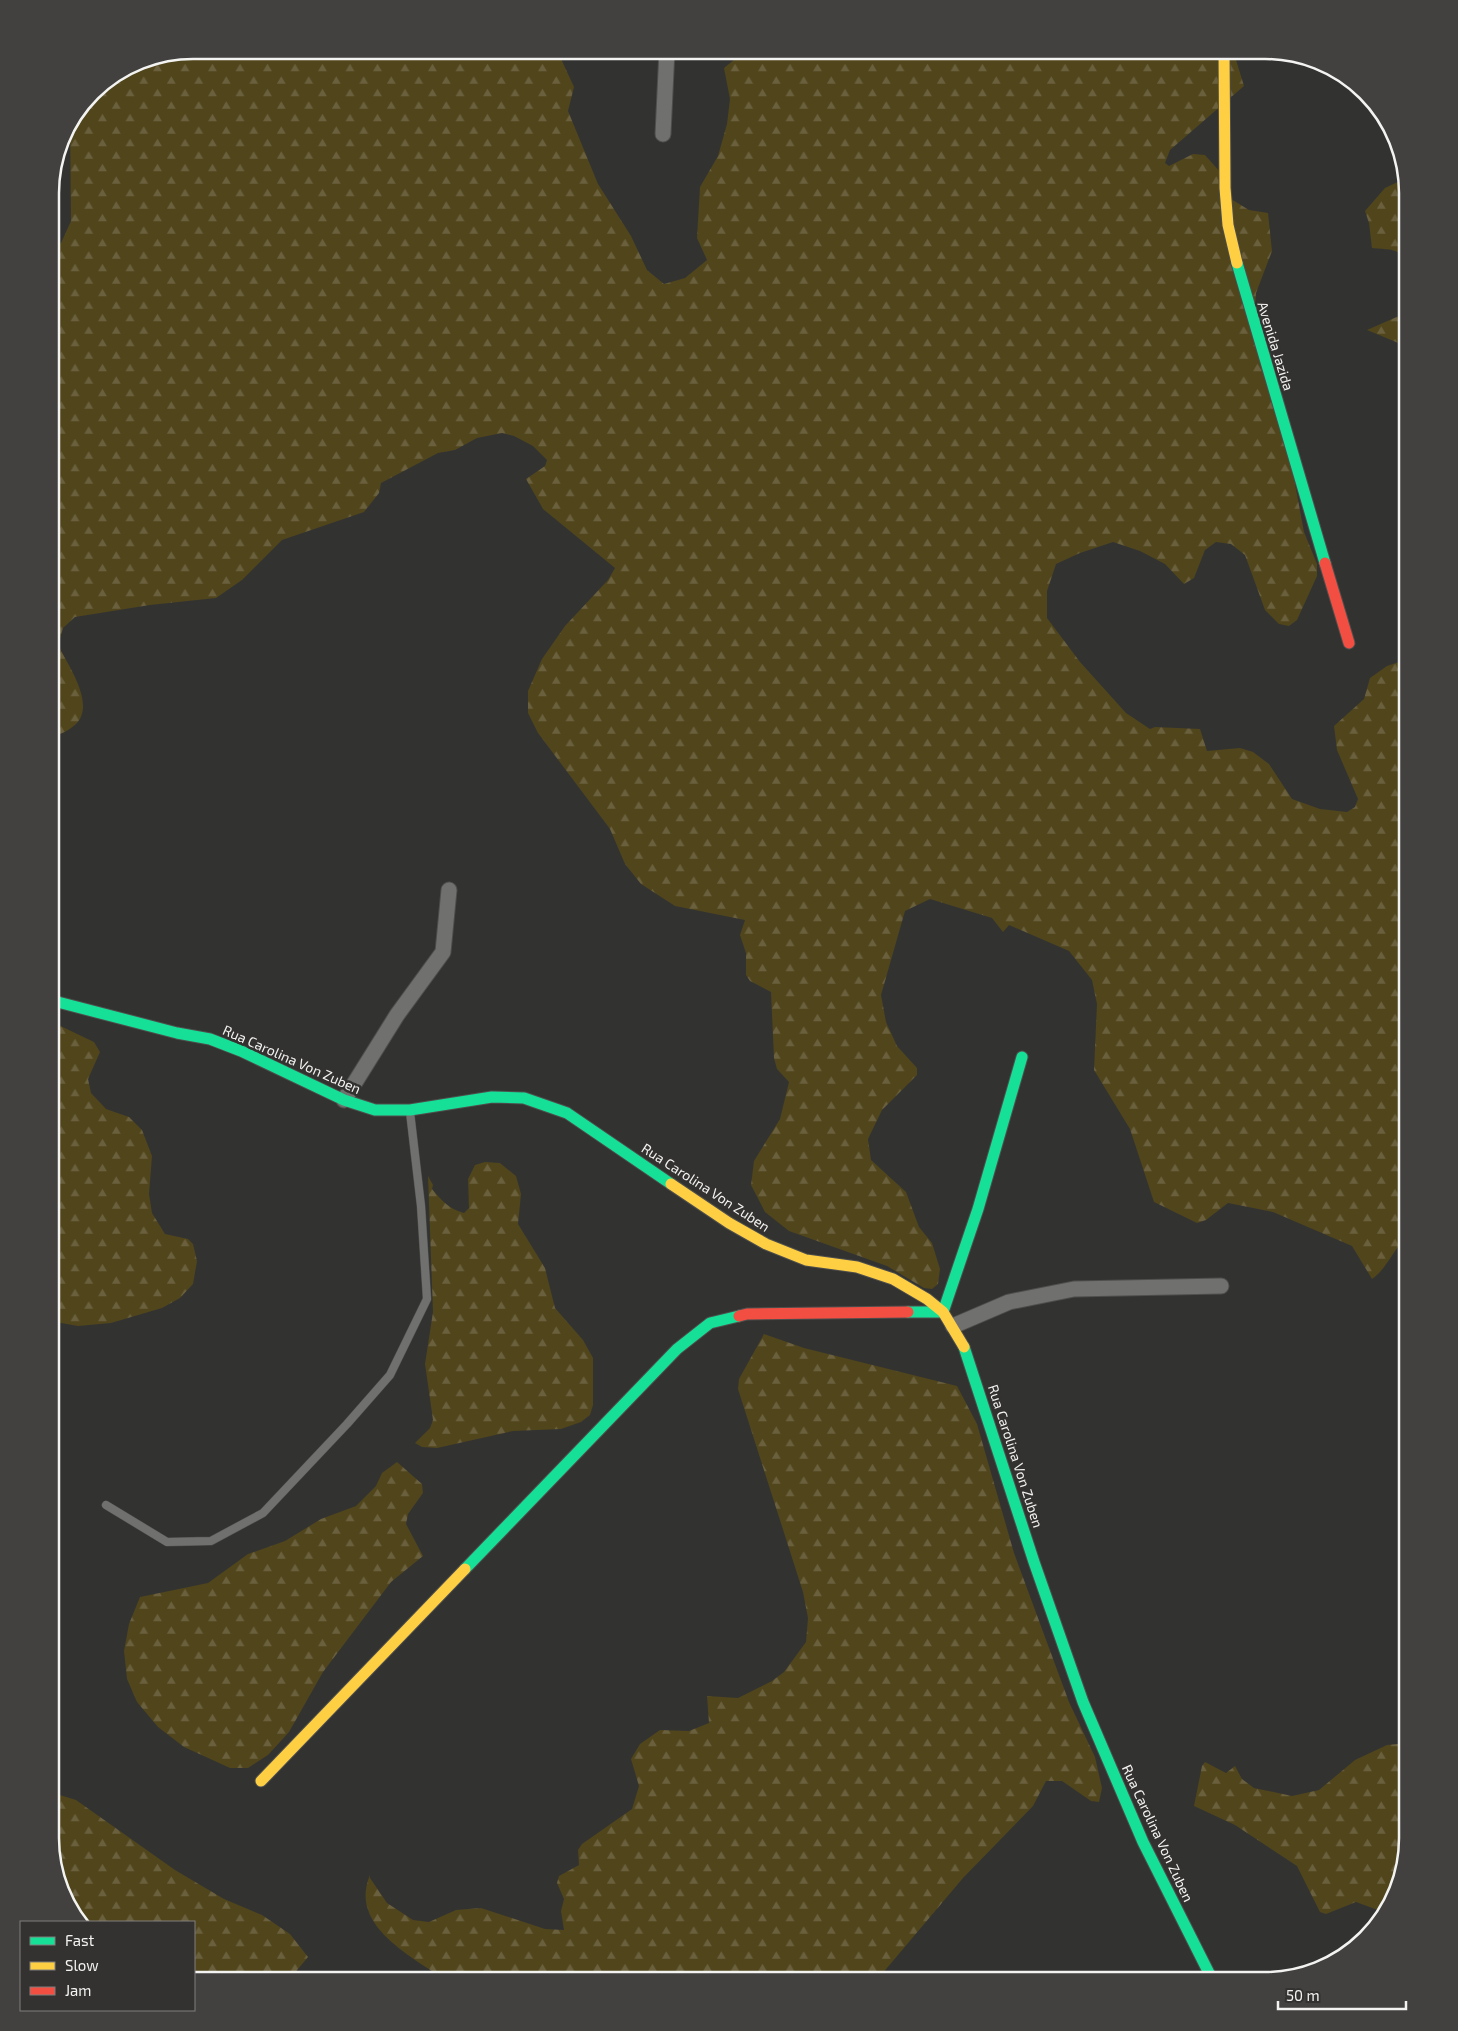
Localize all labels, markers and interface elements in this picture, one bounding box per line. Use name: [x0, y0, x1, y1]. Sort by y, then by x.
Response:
street label: Avenida Jazida: [1254, 299, 1298, 393]
street label: Rua Carolina Von Zuben: [220, 1021, 364, 1097]
street label: Rua Carolina Von Zuben: [639, 1139, 773, 1235]
street label: Rua Carolina Von Zuben: [985, 1382, 1047, 1530]
street label: Rua Carolina Von Zuben: [1119, 1762, 1197, 1904]
legend: [20, 1921, 195, 2011]
text: Fast: [65, 1931, 95, 1949]
text: Slow: [65, 1956, 99, 1974]
scale bar: [1278, 1978, 1406, 2010]
text: Jam: [65, 1981, 91, 1999]
text: 50 m: [1286, 1986, 1320, 2004]

